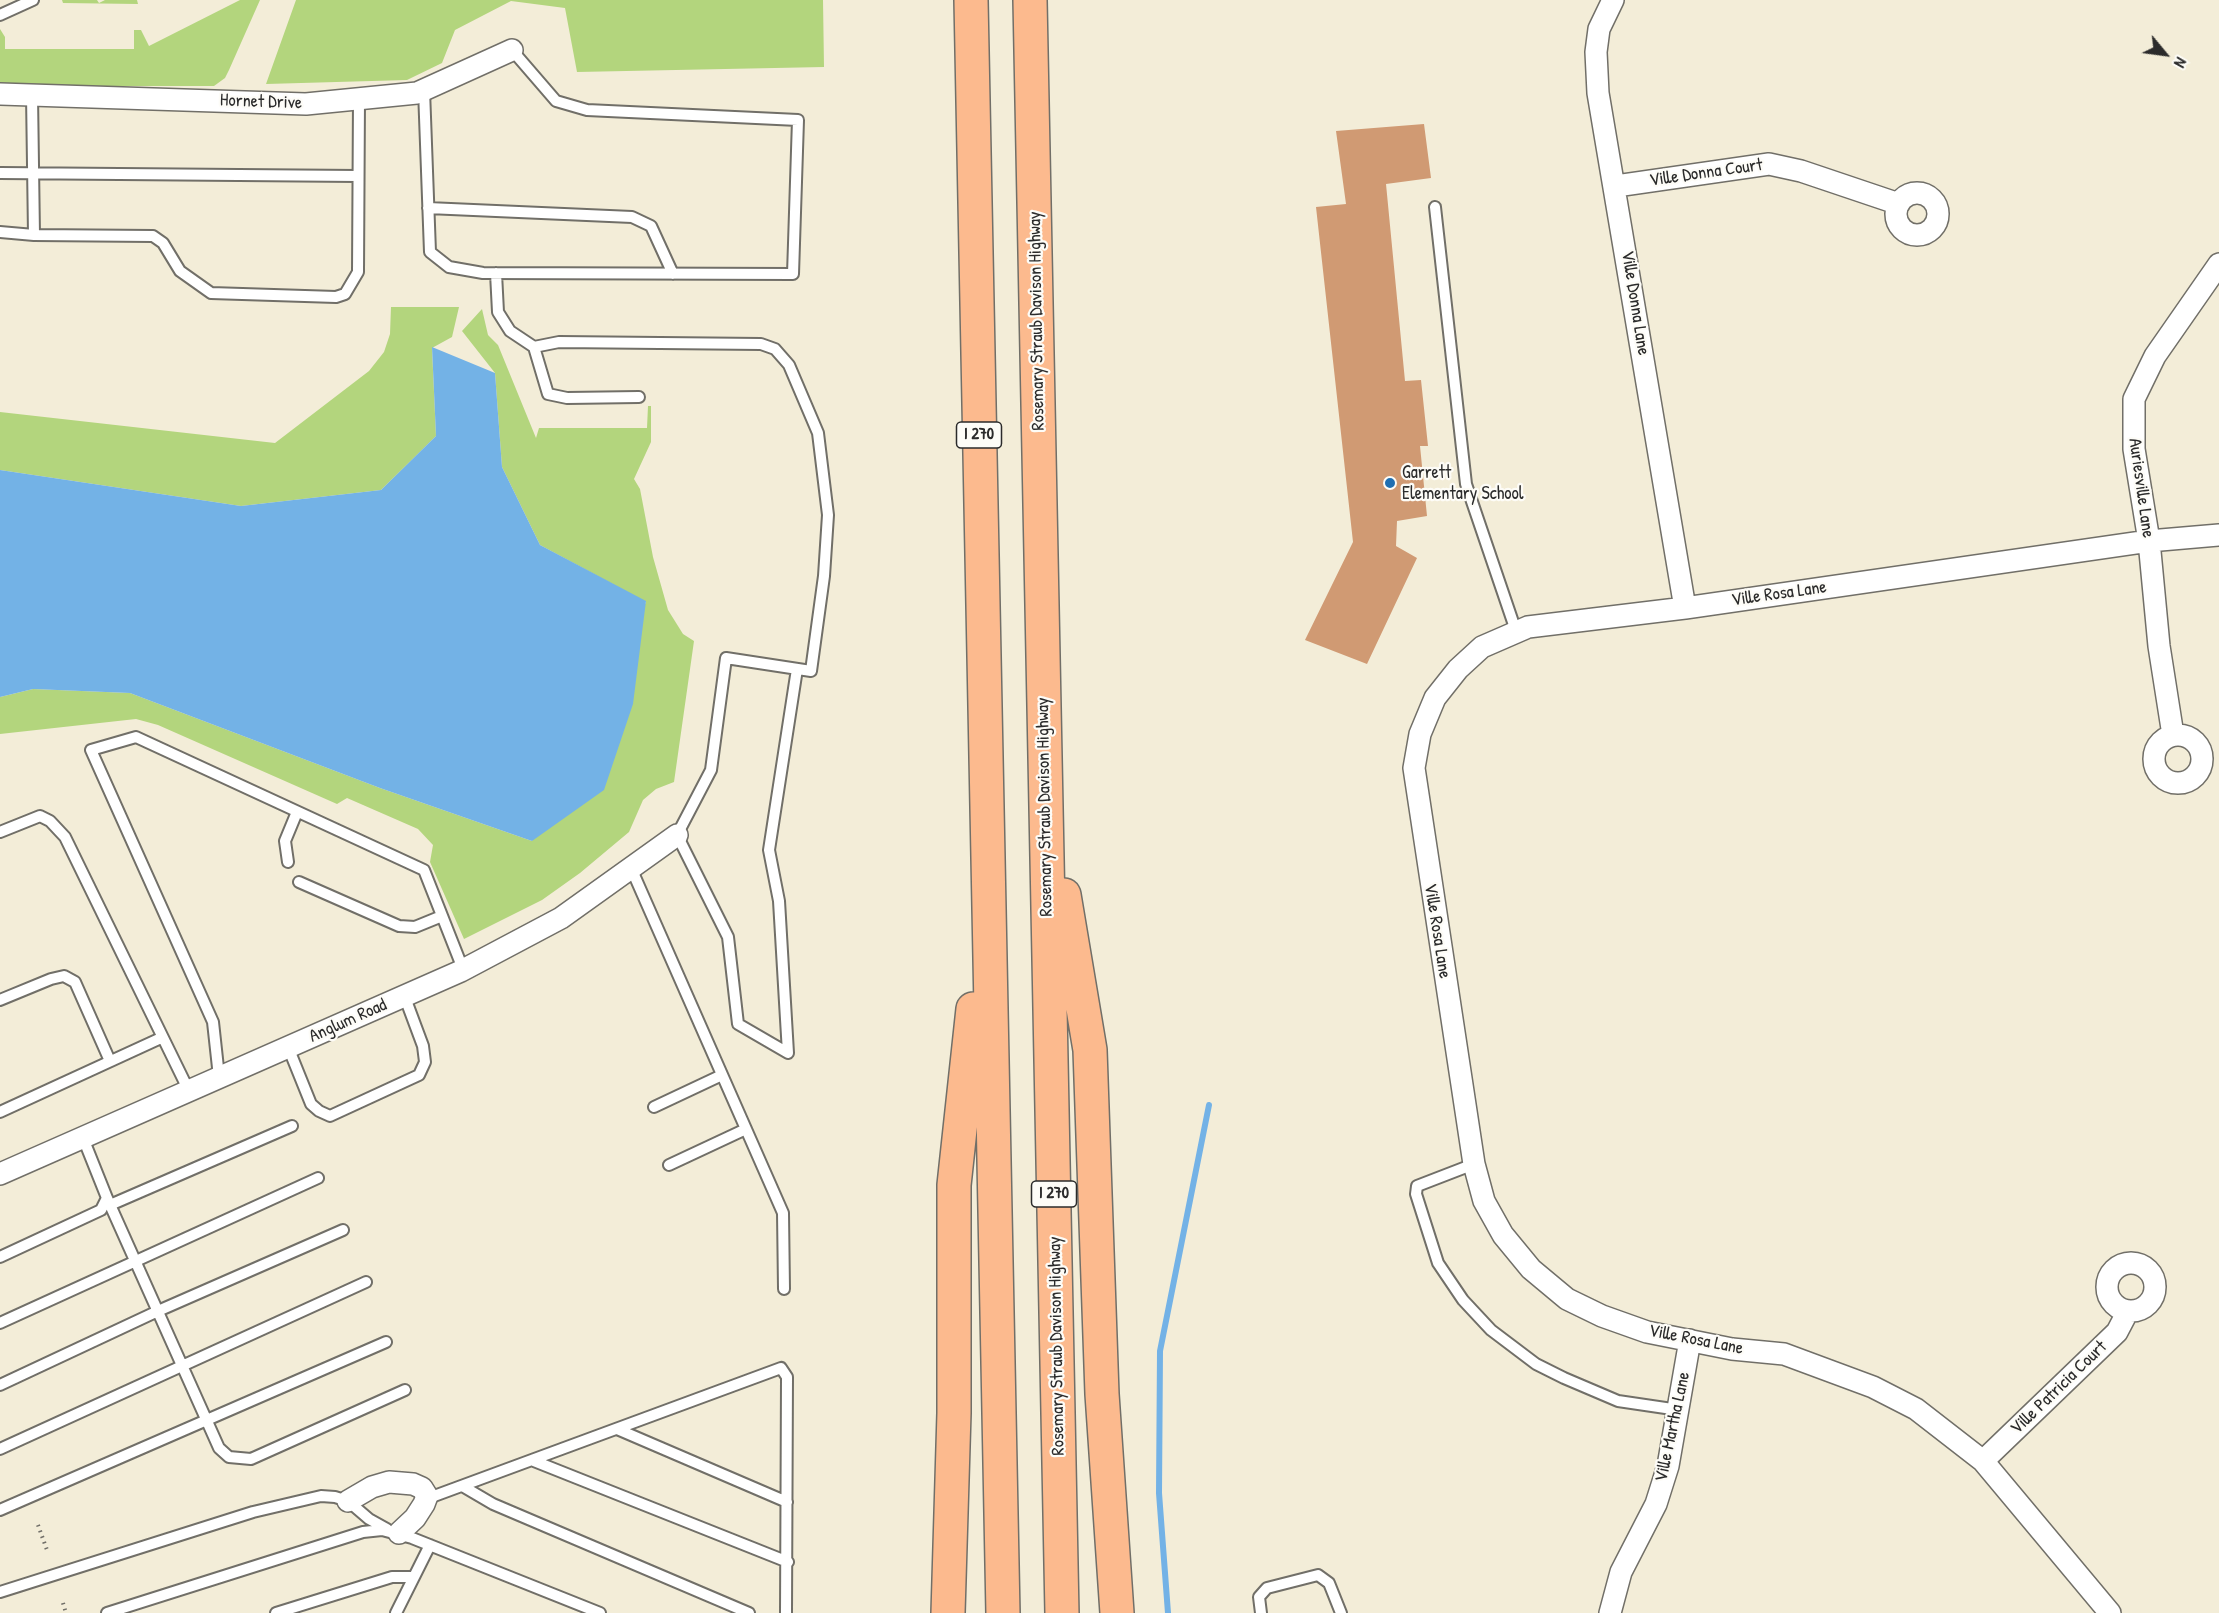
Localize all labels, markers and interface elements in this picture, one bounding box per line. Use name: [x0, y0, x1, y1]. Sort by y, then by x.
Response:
north arrow: [2135, 24, 2195, 84]
text: N: [2169, 54, 2192, 72]
street label: Hornet Drive: [220, 90, 302, 114]
street label: Ville Donna Court: [1648, 154, 1764, 192]
street label: Rosemary Straub Davison Highway: [1024, 211, 1050, 431]
street label: Ville Donna Lane: [1616, 249, 1654, 357]
road number: I 270: [956, 422, 1002, 448]
street label: Auriesville Lane: [2123, 437, 2159, 539]
place label: Garrett Elementary School: [1402, 462, 1523, 504]
marker: Garrett Elementary School: [1383, 476, 1397, 490]
street label: Ville Rosa Lane: [1730, 577, 1828, 611]
street label: Rosemary Straub Davison Highway: [1032, 697, 1058, 917]
street label: Ville Rosa Lane: [1419, 882, 1455, 980]
street label: Anglum Road: [306, 994, 390, 1048]
road number: I 270: [1032, 1181, 1076, 1207]
street label: Rosemary Straub Davison Highway: [1044, 1236, 1070, 1456]
street label: Ville Rosa Lane: [1647, 1320, 1745, 1360]
street label: Ville Patricia Court: [2006, 1337, 2112, 1439]
street label: Ville Martha Lane: [1651, 1370, 1695, 1484]

